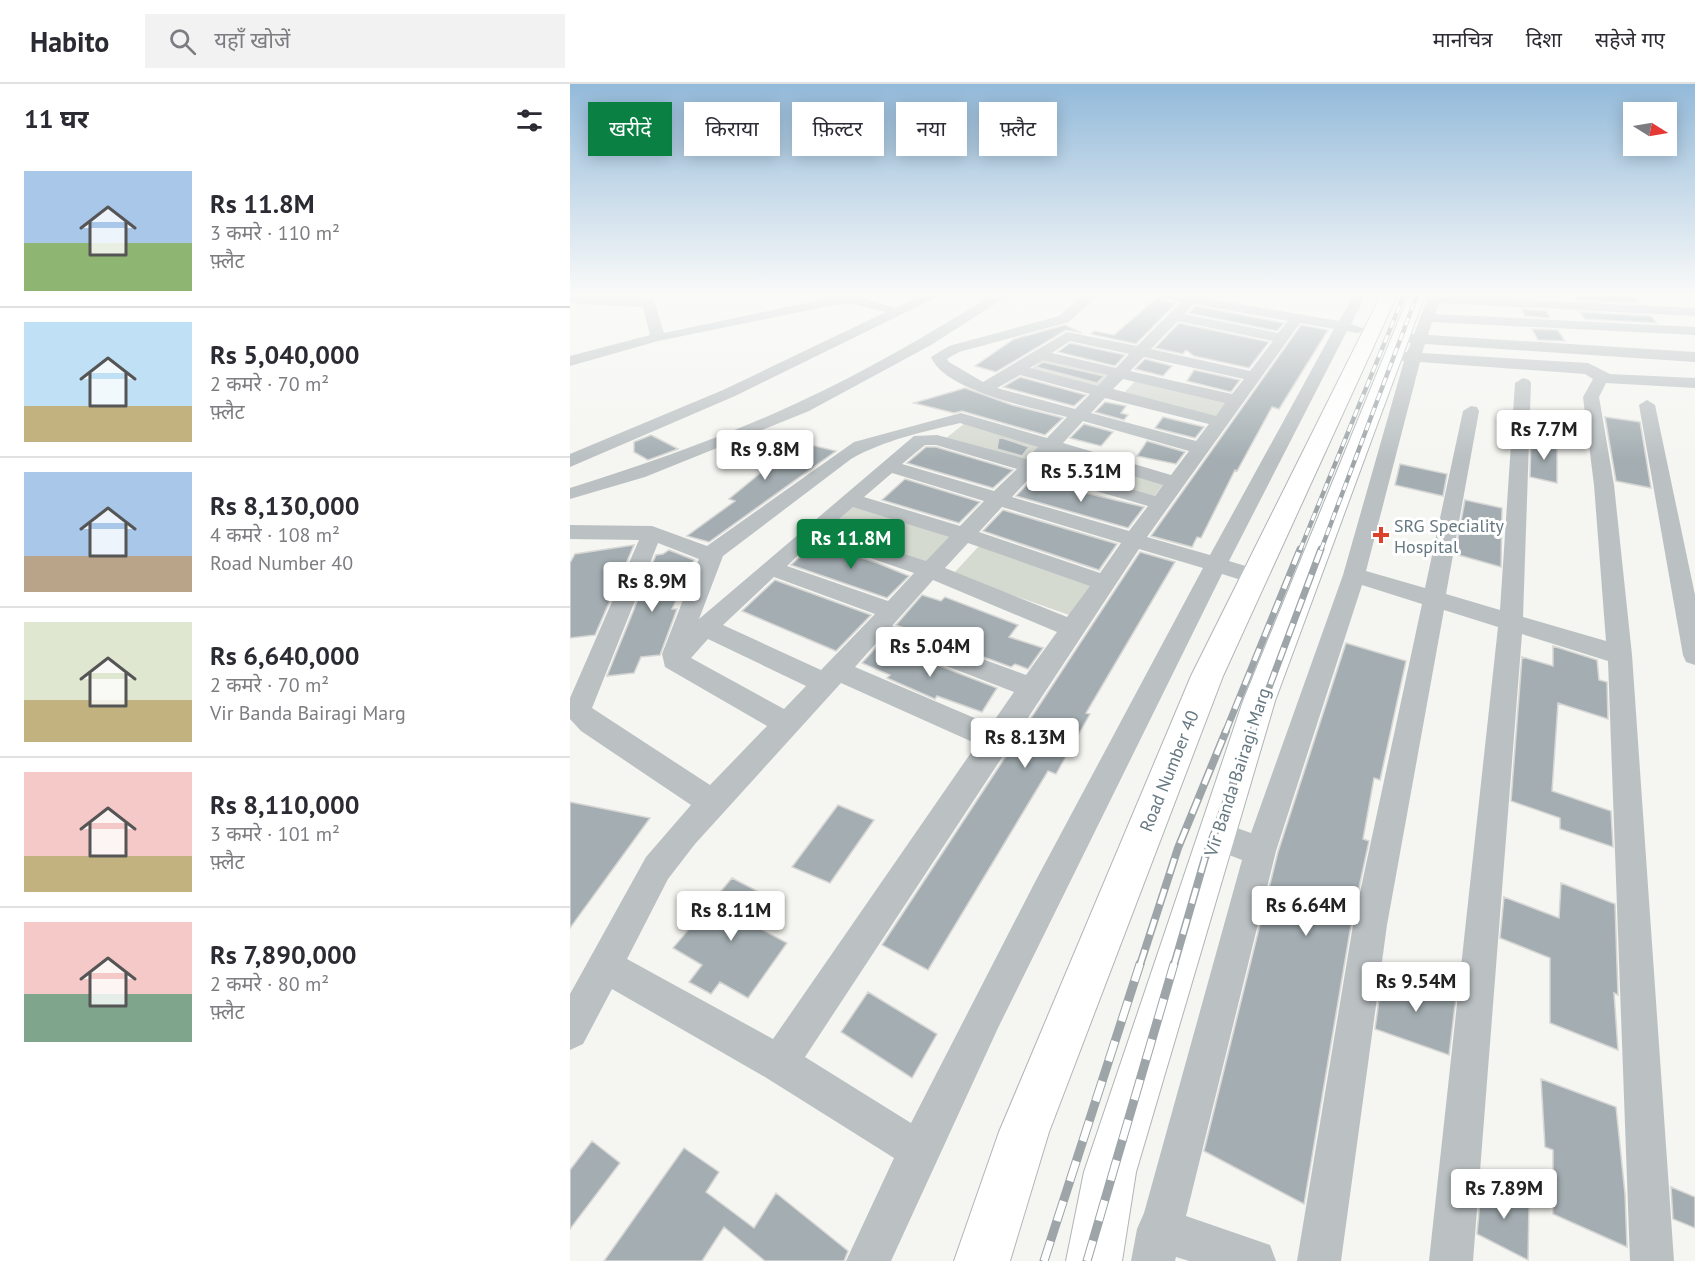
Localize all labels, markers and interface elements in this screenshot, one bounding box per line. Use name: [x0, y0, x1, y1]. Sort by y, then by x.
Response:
search box: [145, 14, 565, 68]
text: Habito: [30, 23, 109, 60]
icon: search: [166, 25, 199, 58]
text: यहाँ खोजें: [214, 26, 290, 54]
text: मानचित्र: [1433, 26, 1493, 53]
text: दिशा: [1526, 26, 1562, 53]
text: सहेजे गए: [1595, 26, 1665, 53]
text: 11 घर: [24, 102, 88, 135]
chip: खरीदें: [588, 102, 672, 156]
chip: किराया: [684, 102, 780, 156]
chip: फ़िल्टर: [792, 102, 884, 156]
chip: नया: [896, 102, 967, 156]
chip: फ़्लैट: [979, 102, 1057, 156]
north arrow: [1623, 102, 1677, 156]
map controls: [1623, 102, 1677, 156]
icon: filters: [513, 104, 546, 137]
text: Rs 11.8M: [210, 187, 315, 220]
icon: home: [72, 195, 144, 267]
text: 3 कमरे · 110 m²: [210, 220, 340, 246]
text: फ़्लैट: [210, 248, 245, 274]
text: Rs 5,040,000: [210, 338, 360, 371]
icon: home: [72, 346, 144, 418]
text: 2 कमरे · 70 m²: [210, 371, 329, 397]
text: फ़्लैट: [210, 399, 245, 425]
pin: Rs 7.7M: [1489, 410, 1599, 461]
text: Rs 7.7M: [1511, 416, 1577, 442]
pin: Rs 9.8M: [710, 430, 820, 481]
text: Rs 9.8M: [730, 436, 800, 462]
pin: Rs 5.31M: [1019, 452, 1143, 503]
text: Rs 5.31M: [1041, 458, 1121, 484]
text: Rs 8,130,000: [210, 489, 360, 522]
icon: home: [72, 496, 144, 568]
place label: SRG Speciality Hospital: [1394, 514, 1505, 558]
pin: Rs 11.8M: [789, 519, 913, 570]
text: 4 कमरे · 108 m²: [210, 522, 340, 548]
text: Rs 11.8M: [811, 525, 891, 551]
marker: SRG Speciality Hospital: [1372, 526, 1390, 544]
text: Road Number 40: [210, 550, 353, 576]
pin: Rs 8.9M: [597, 562, 707, 613]
text: Rs 8.9M: [617, 568, 687, 594]
pin: Rs 5.04M: [868, 627, 992, 678]
text: Rs 5.04M: [890, 633, 970, 659]
text: Rs 6,640,000: [210, 639, 360, 672]
icon: home: [72, 646, 144, 718]
text: 2 कमरे · 70 m²: [210, 672, 329, 698]
street label: Vir Banda Bairagi Marg: [1199, 685, 1275, 860]
text: Vir Banda Bairagi Marg: [210, 700, 406, 726]
street label: Road Number 40: [1134, 707, 1204, 835]
pin: Rs 8.13M: [963, 718, 1087, 769]
text: Rs 8.13M: [985, 724, 1065, 750]
text: Rs 8,110,000: [210, 788, 360, 821]
icon: home: [72, 796, 144, 868]
text: 3 कमरे · 101 m²: [210, 821, 340, 847]
text: फ़्लैट: [210, 849, 245, 875]
pin: Rs 6.64M: [1244, 886, 1368, 937]
pin: Rs 8.11M: [669, 891, 793, 942]
text: Rs 6.64M: [1266, 892, 1346, 918]
text: Rs 8.11M: [691, 897, 771, 923]
text: Rs 7,890,000: [210, 938, 356, 971]
icon: home: [72, 946, 144, 1018]
pin: Rs 9.54M: [1354, 962, 1478, 1013]
text: Rs 9.54M: [1376, 968, 1456, 994]
text: 2 कमरे · 80 m²: [210, 971, 329, 997]
text: फ़्लैट: [210, 999, 245, 1025]
pin: Rs 7.89M: [1442, 1169, 1566, 1220]
text: Rs 7.89M: [1465, 1175, 1543, 1201]

